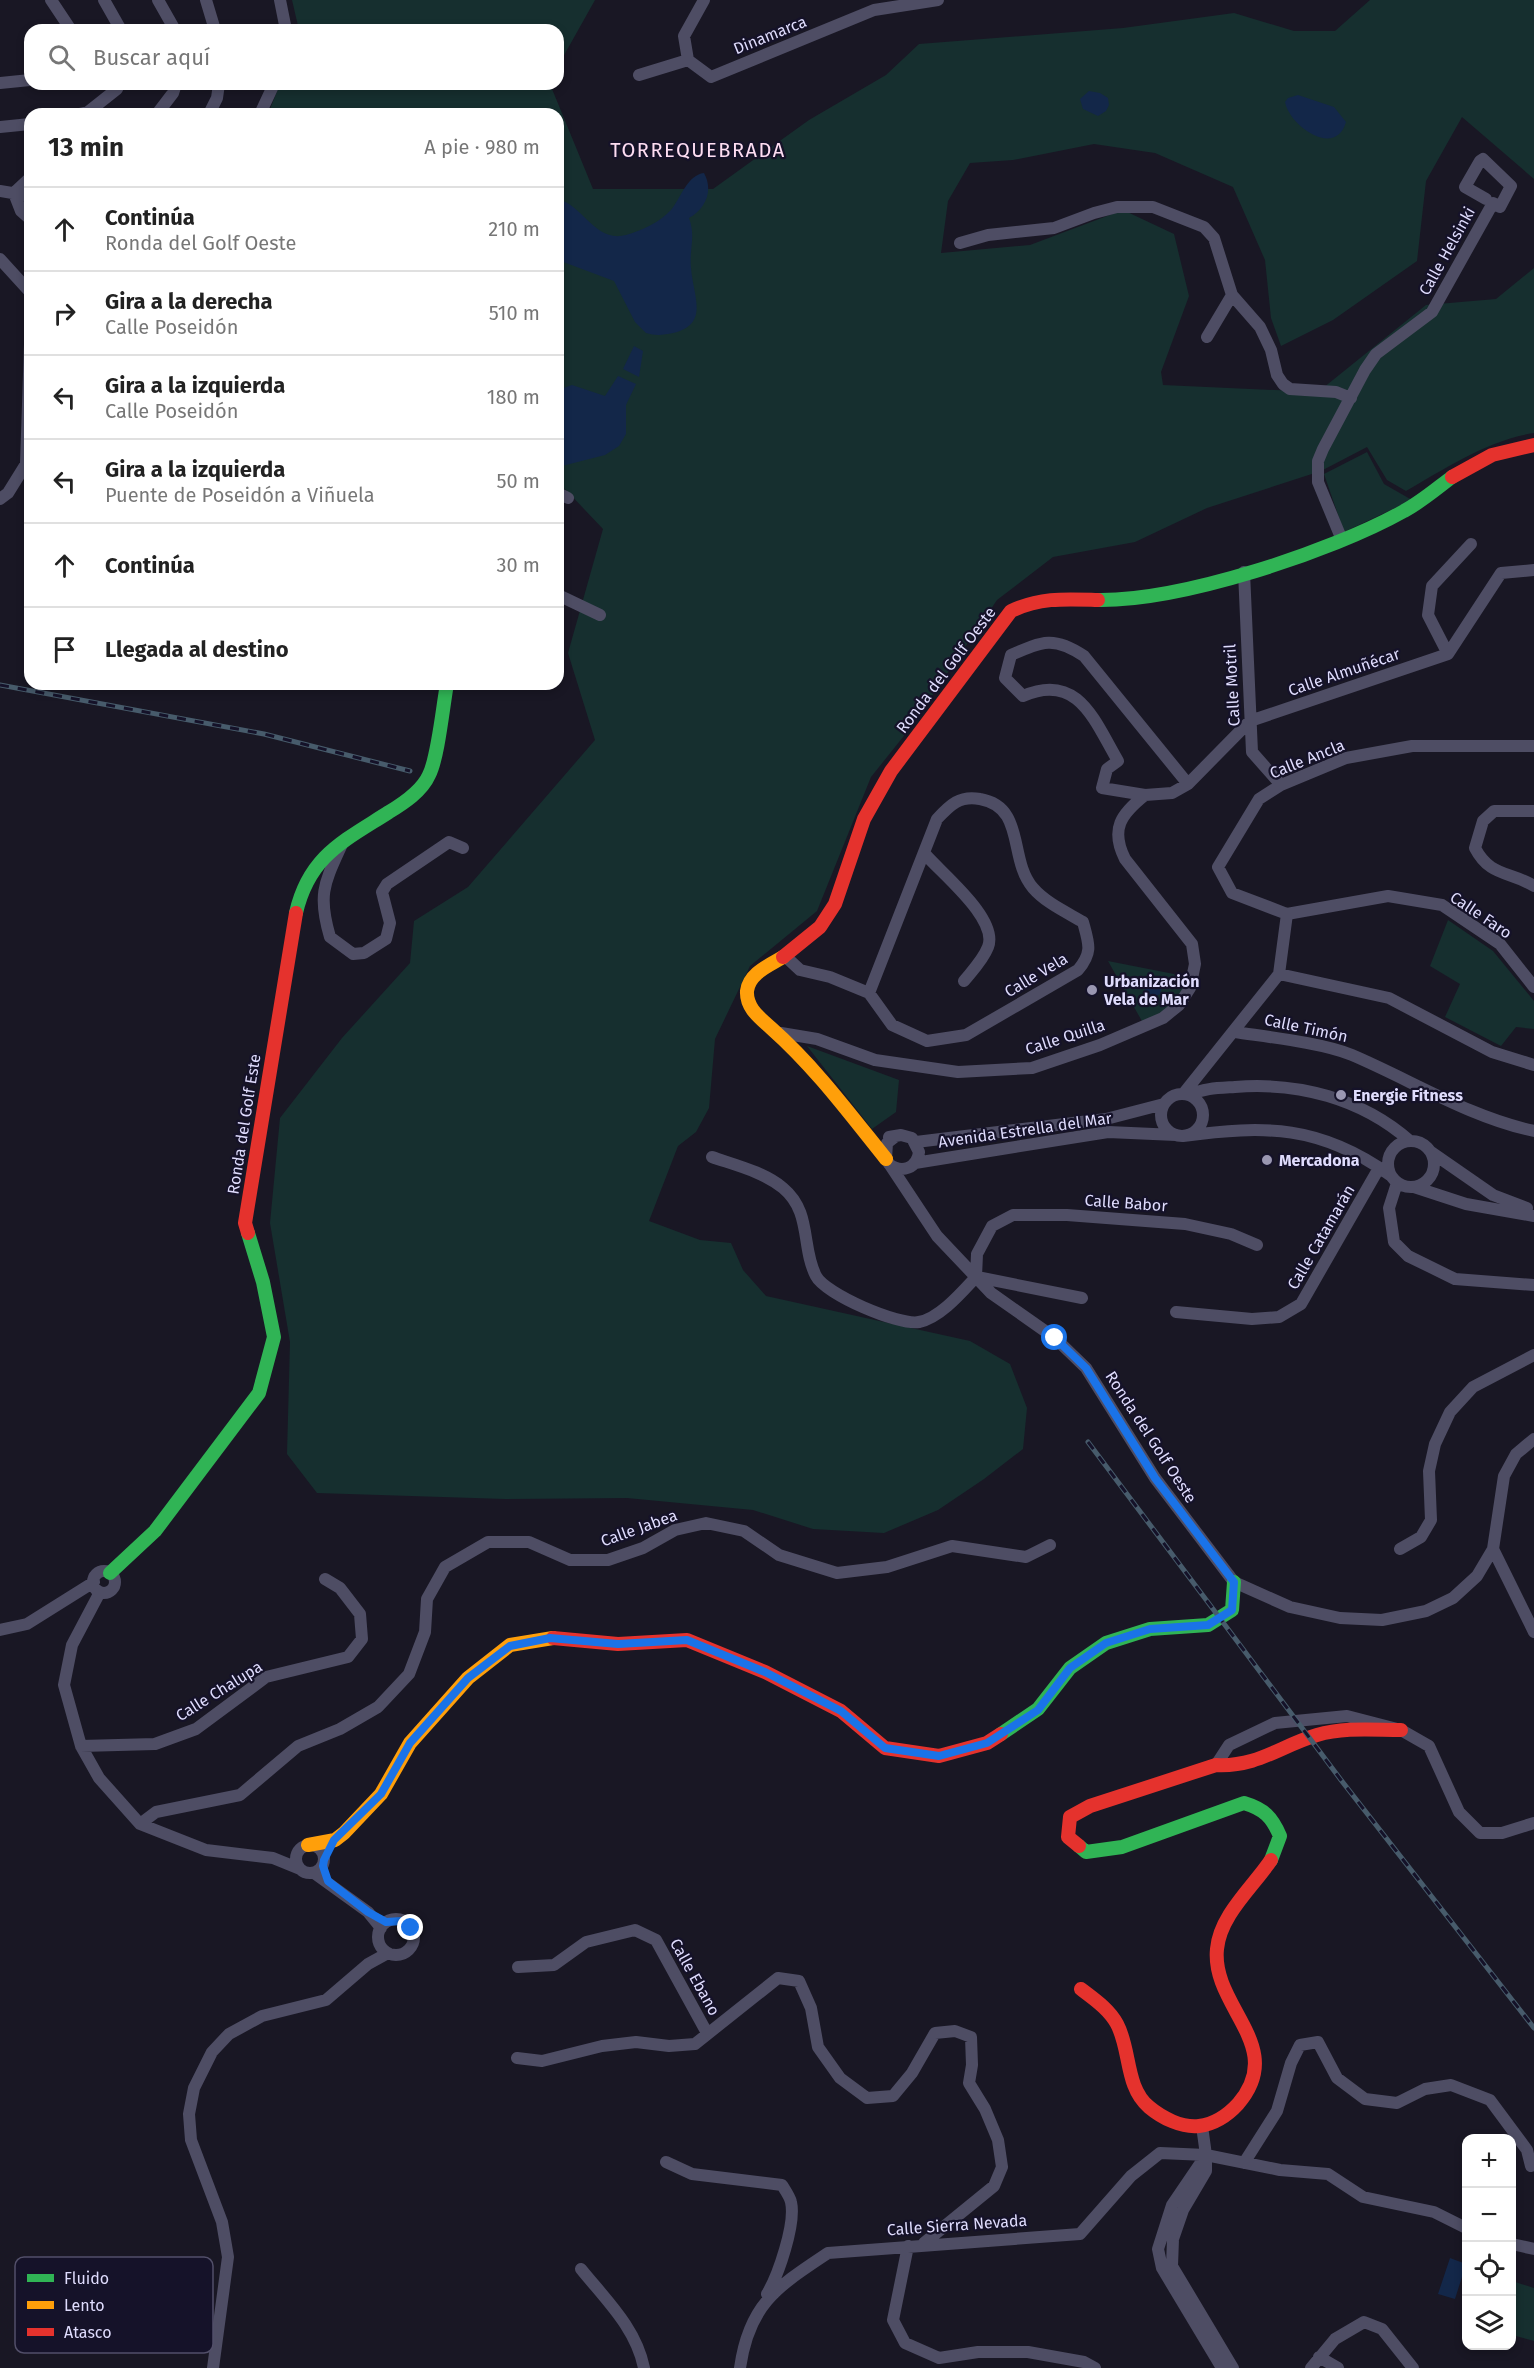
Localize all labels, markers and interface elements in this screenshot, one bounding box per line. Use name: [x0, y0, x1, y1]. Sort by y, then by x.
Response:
street label: Dinamarca: [731, 12, 809, 58]
search box: [24, 24, 564, 90]
icon: search: [45, 41, 78, 74]
text: Buscar aquí: [93, 44, 210, 71]
text: 13 min: [48, 132, 124, 163]
text: A pie · 980 m: [424, 135, 540, 159]
district label: TORREQUEBRADA: [610, 138, 786, 162]
text: Continúa: [105, 204, 195, 231]
street label: Calle Helsinki: [1415, 204, 1479, 298]
icon: ahead: [48, 213, 81, 246]
text: 210 m: [488, 217, 540, 241]
text: Ronda del Golf Oeste: [105, 231, 296, 255]
text: Gira a la derecha: [105, 288, 273, 315]
icon: right: [48, 297, 81, 330]
text: 510 m: [489, 301, 540, 325]
text: Calle Poseidón: [105, 315, 238, 339]
text: Gira a la izquierda: [105, 372, 285, 399]
icon: left: [48, 381, 81, 414]
text: 180 m: [487, 385, 540, 409]
text: Calle Poseidón: [105, 399, 238, 423]
text: Gira a la izquierda: [105, 456, 285, 483]
icon: left: [48, 465, 81, 498]
text: 50 m: [496, 469, 540, 493]
text: Puente de Poseidón a Viñuela: [105, 483, 375, 507]
icon: ahead: [48, 549, 81, 582]
text: Continúa: [105, 552, 195, 579]
text: 30 m: [496, 553, 540, 577]
street label: Ronda del Golf Oeste: [892, 603, 1000, 737]
icon: arrive: [48, 633, 81, 666]
text: Llegada al destino: [105, 636, 289, 663]
street label: Calle Motril: [1220, 643, 1244, 727]
street label: Calle Almuñécar: [1286, 644, 1403, 700]
street label: Calle Ancla: [1267, 735, 1347, 783]
street label: Calle Faro: [1447, 887, 1515, 943]
street label: Calle Vela: [1001, 949, 1071, 1001]
place label: Urbanización Vela de Mar: [1103, 972, 1199, 1009]
marker: Urbanización Vela de Mar: [1085, 983, 1099, 997]
street label: Calle Timón: [1263, 1010, 1349, 1046]
street label: Calle Quilla: [1023, 1015, 1107, 1059]
street label: Ronda del Golf Este: [224, 1052, 264, 1196]
place label: Energie Fitness: [1353, 1086, 1463, 1105]
marker: Energie Fitness: [1334, 1088, 1348, 1102]
street label: Avenida Estrella del Mar: [937, 1108, 1114, 1152]
place label: Mercadona: [1279, 1151, 1360, 1170]
marker: Mercadona: [1260, 1153, 1274, 1167]
street label: Calle Catamarán: [1283, 1181, 1359, 1293]
street label: Calle Babor: [1084, 1191, 1169, 1215]
route start: [1041, 1324, 1067, 1350]
street label: Ronda del Golf Oeste: [1101, 1368, 1201, 1506]
street label: Calle Jabea: [598, 1505, 680, 1551]
street label: Calle Chalupa: [172, 1657, 266, 1725]
route end: [397, 1914, 423, 1940]
street label: Calle Ebano: [666, 1935, 724, 2019]
map controls: [1462, 2134, 1516, 2350]
button: +: [1462, 2134, 1516, 2188]
button: −: [1462, 2188, 1516, 2242]
street label: Calle Sierra Nevada: [886, 2211, 1028, 2239]
button: locate: [1462, 2242, 1516, 2296]
legend: [15, 2257, 213, 2353]
text: Fluido: [64, 2269, 109, 2288]
text: Lento: [64, 2296, 105, 2315]
button: layers: [1462, 2296, 1516, 2350]
text: Atasco: [64, 2323, 112, 2342]

